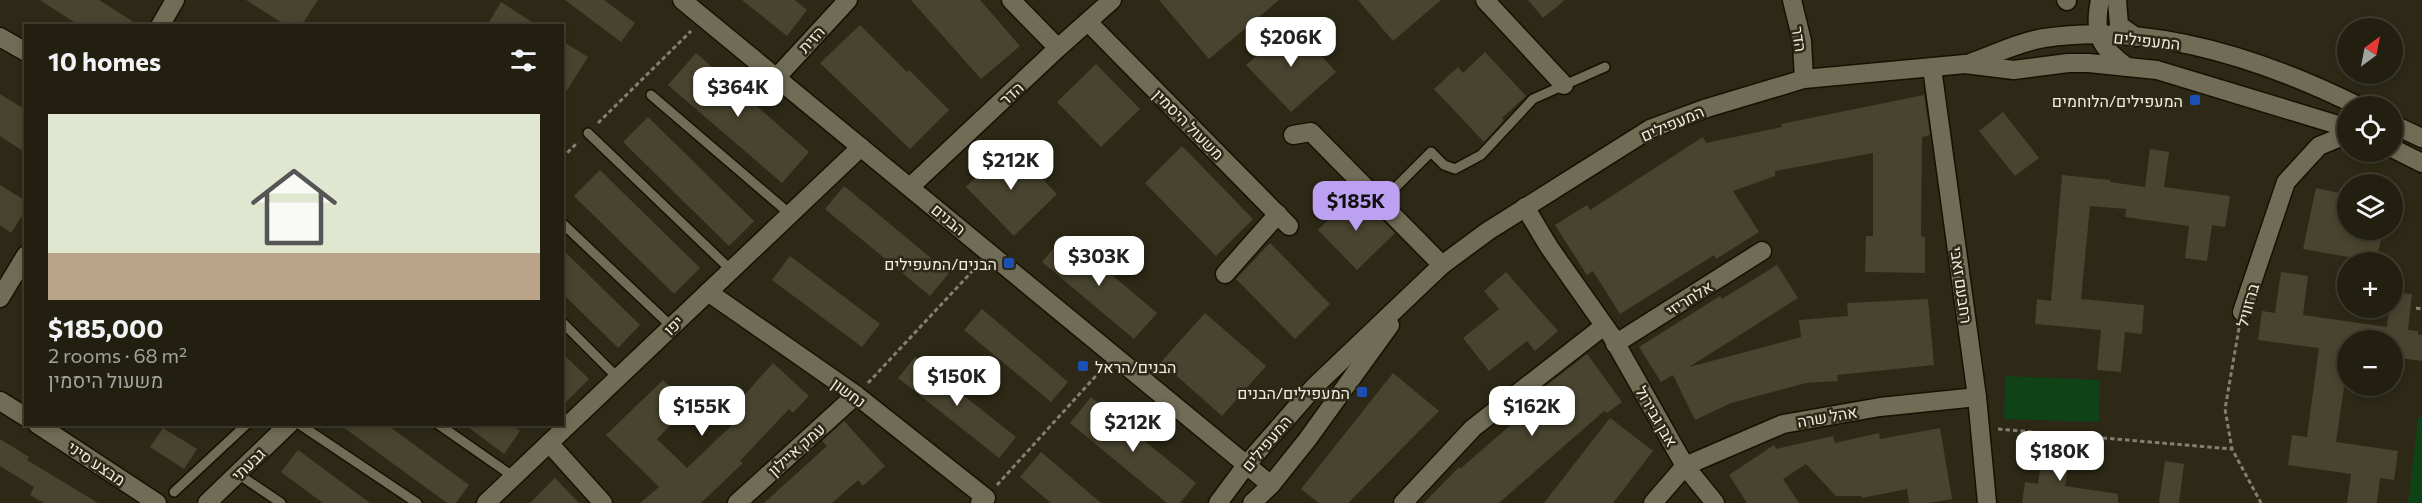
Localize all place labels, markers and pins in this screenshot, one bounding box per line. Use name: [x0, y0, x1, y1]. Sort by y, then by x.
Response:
pin: $206K: [1249, 17, 1333, 68]
pin: $364K: [696, 67, 780, 118]
place label: המעפילים/הלוחמים: [2052, 91, 2183, 110]
marker: המעפילים/הלוחמים: [2188, 93, 2202, 107]
pin: $212K: [969, 140, 1053, 191]
pin: $185K: [1314, 181, 1398, 232]
pin: $303K: [1057, 236, 1141, 287]
place label: הבנים/המעפילים: [884, 254, 997, 273]
marker: הבנים/המעפילים: [1002, 256, 1016, 270]
pin: $150K: [915, 356, 999, 407]
place label: הבנים/הראל: [1095, 357, 1177, 376]
marker: הבנים/הראל: [1076, 359, 1090, 373]
place label: המעפילים/הבנים: [1237, 383, 1350, 402]
marker: המעפילים/הבנים: [1355, 385, 1369, 399]
pin: $155K: [660, 386, 744, 437]
pin: $162K: [1490, 386, 1574, 437]
pin: $212K: [1091, 402, 1175, 453]
pin: $180K: [2018, 431, 2102, 482]

